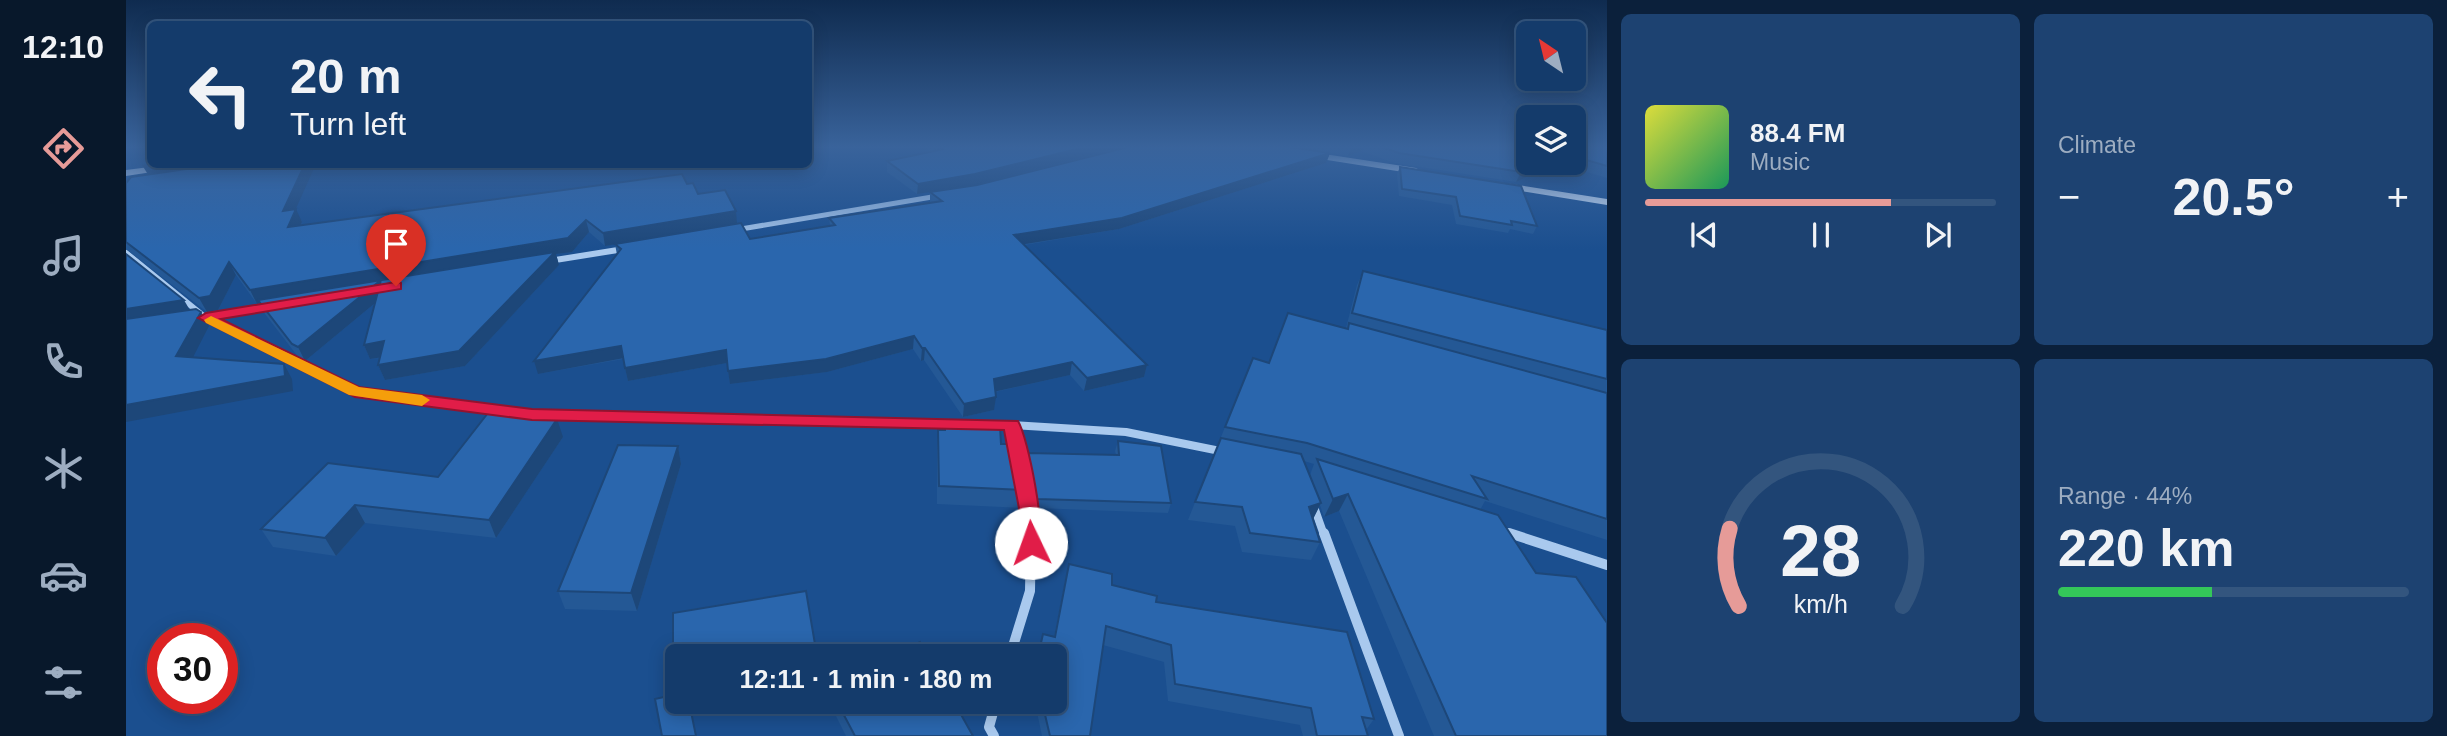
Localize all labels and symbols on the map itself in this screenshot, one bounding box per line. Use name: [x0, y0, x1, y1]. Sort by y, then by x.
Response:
north arrow: [1516, 21, 1586, 91]
pin: [366, 214, 426, 286]
position arrow: [994, 506, 1068, 580]
speed limit sign: 30: [147, 623, 238, 714]

